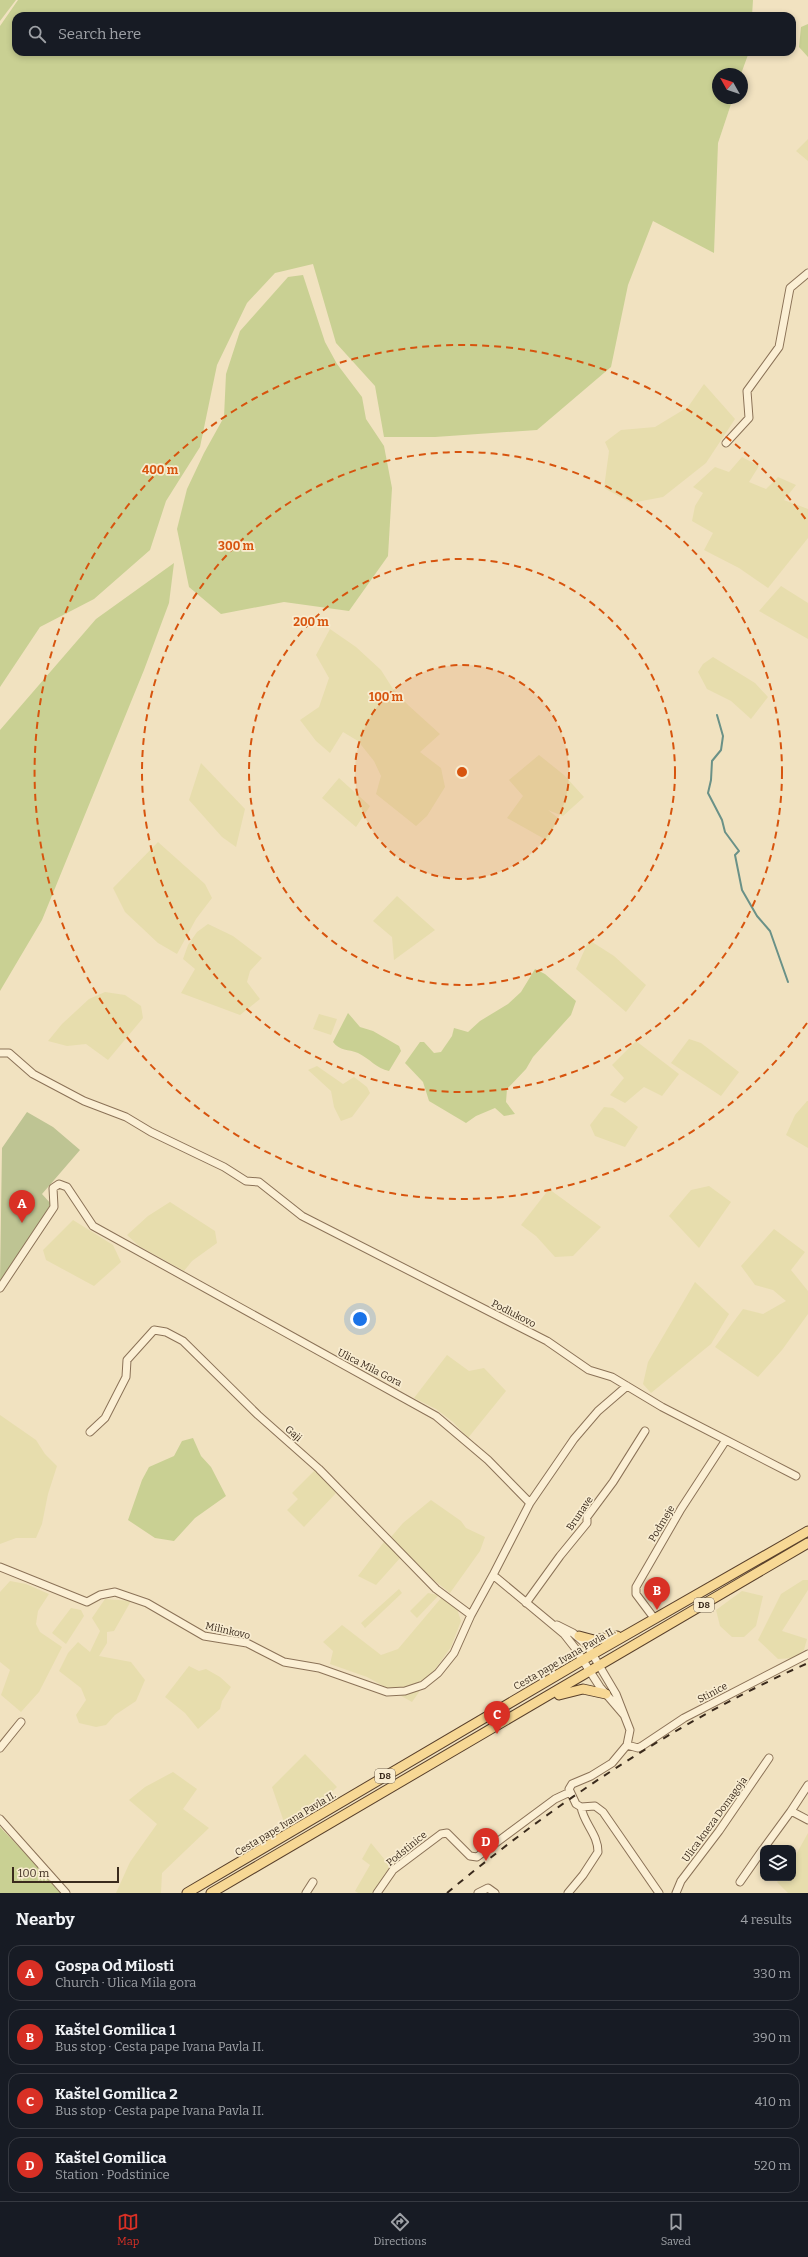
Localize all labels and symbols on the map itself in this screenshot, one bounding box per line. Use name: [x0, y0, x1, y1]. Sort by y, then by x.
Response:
north arrow: [712, 68, 748, 104]
text: 400 m: [142, 463, 179, 477]
text: 300 m: [218, 539, 254, 553]
text: 200 m: [293, 615, 329, 629]
text: 100 m: [369, 690, 404, 704]
centre of rings: [455, 765, 469, 779]
pin: A: [9, 1190, 35, 1223]
street label: Podlukovo: [489, 1298, 538, 1330]
your location: [350, 1309, 370, 1329]
street label: Ulica Mila Gora: [335, 1347, 404, 1389]
street label: Gaji: [282, 1423, 304, 1444]
street label: Brunave: [564, 1494, 596, 1533]
street label: Podmeje: [646, 1503, 677, 1544]
pin: B: [644, 1577, 670, 1610]
road number: D8: [694, 1598, 714, 1612]
street label: Milinkovo: [204, 1620, 252, 1642]
street label: Cesta pape Ivana Pavla II.: [512, 1625, 617, 1693]
street label: Stinice: [695, 1680, 730, 1706]
pin: C: [484, 1701, 510, 1734]
road number: D8: [375, 1769, 395, 1783]
street label: Ulica kneza Domagoja: [680, 1774, 750, 1865]
street label: Cesta pape Ivana Pavla II.: [233, 1789, 338, 1859]
pin: D: [473, 1828, 499, 1861]
street label: Podstinice: [384, 1829, 429, 1869]
scale bar: [12, 1865, 119, 1884]

